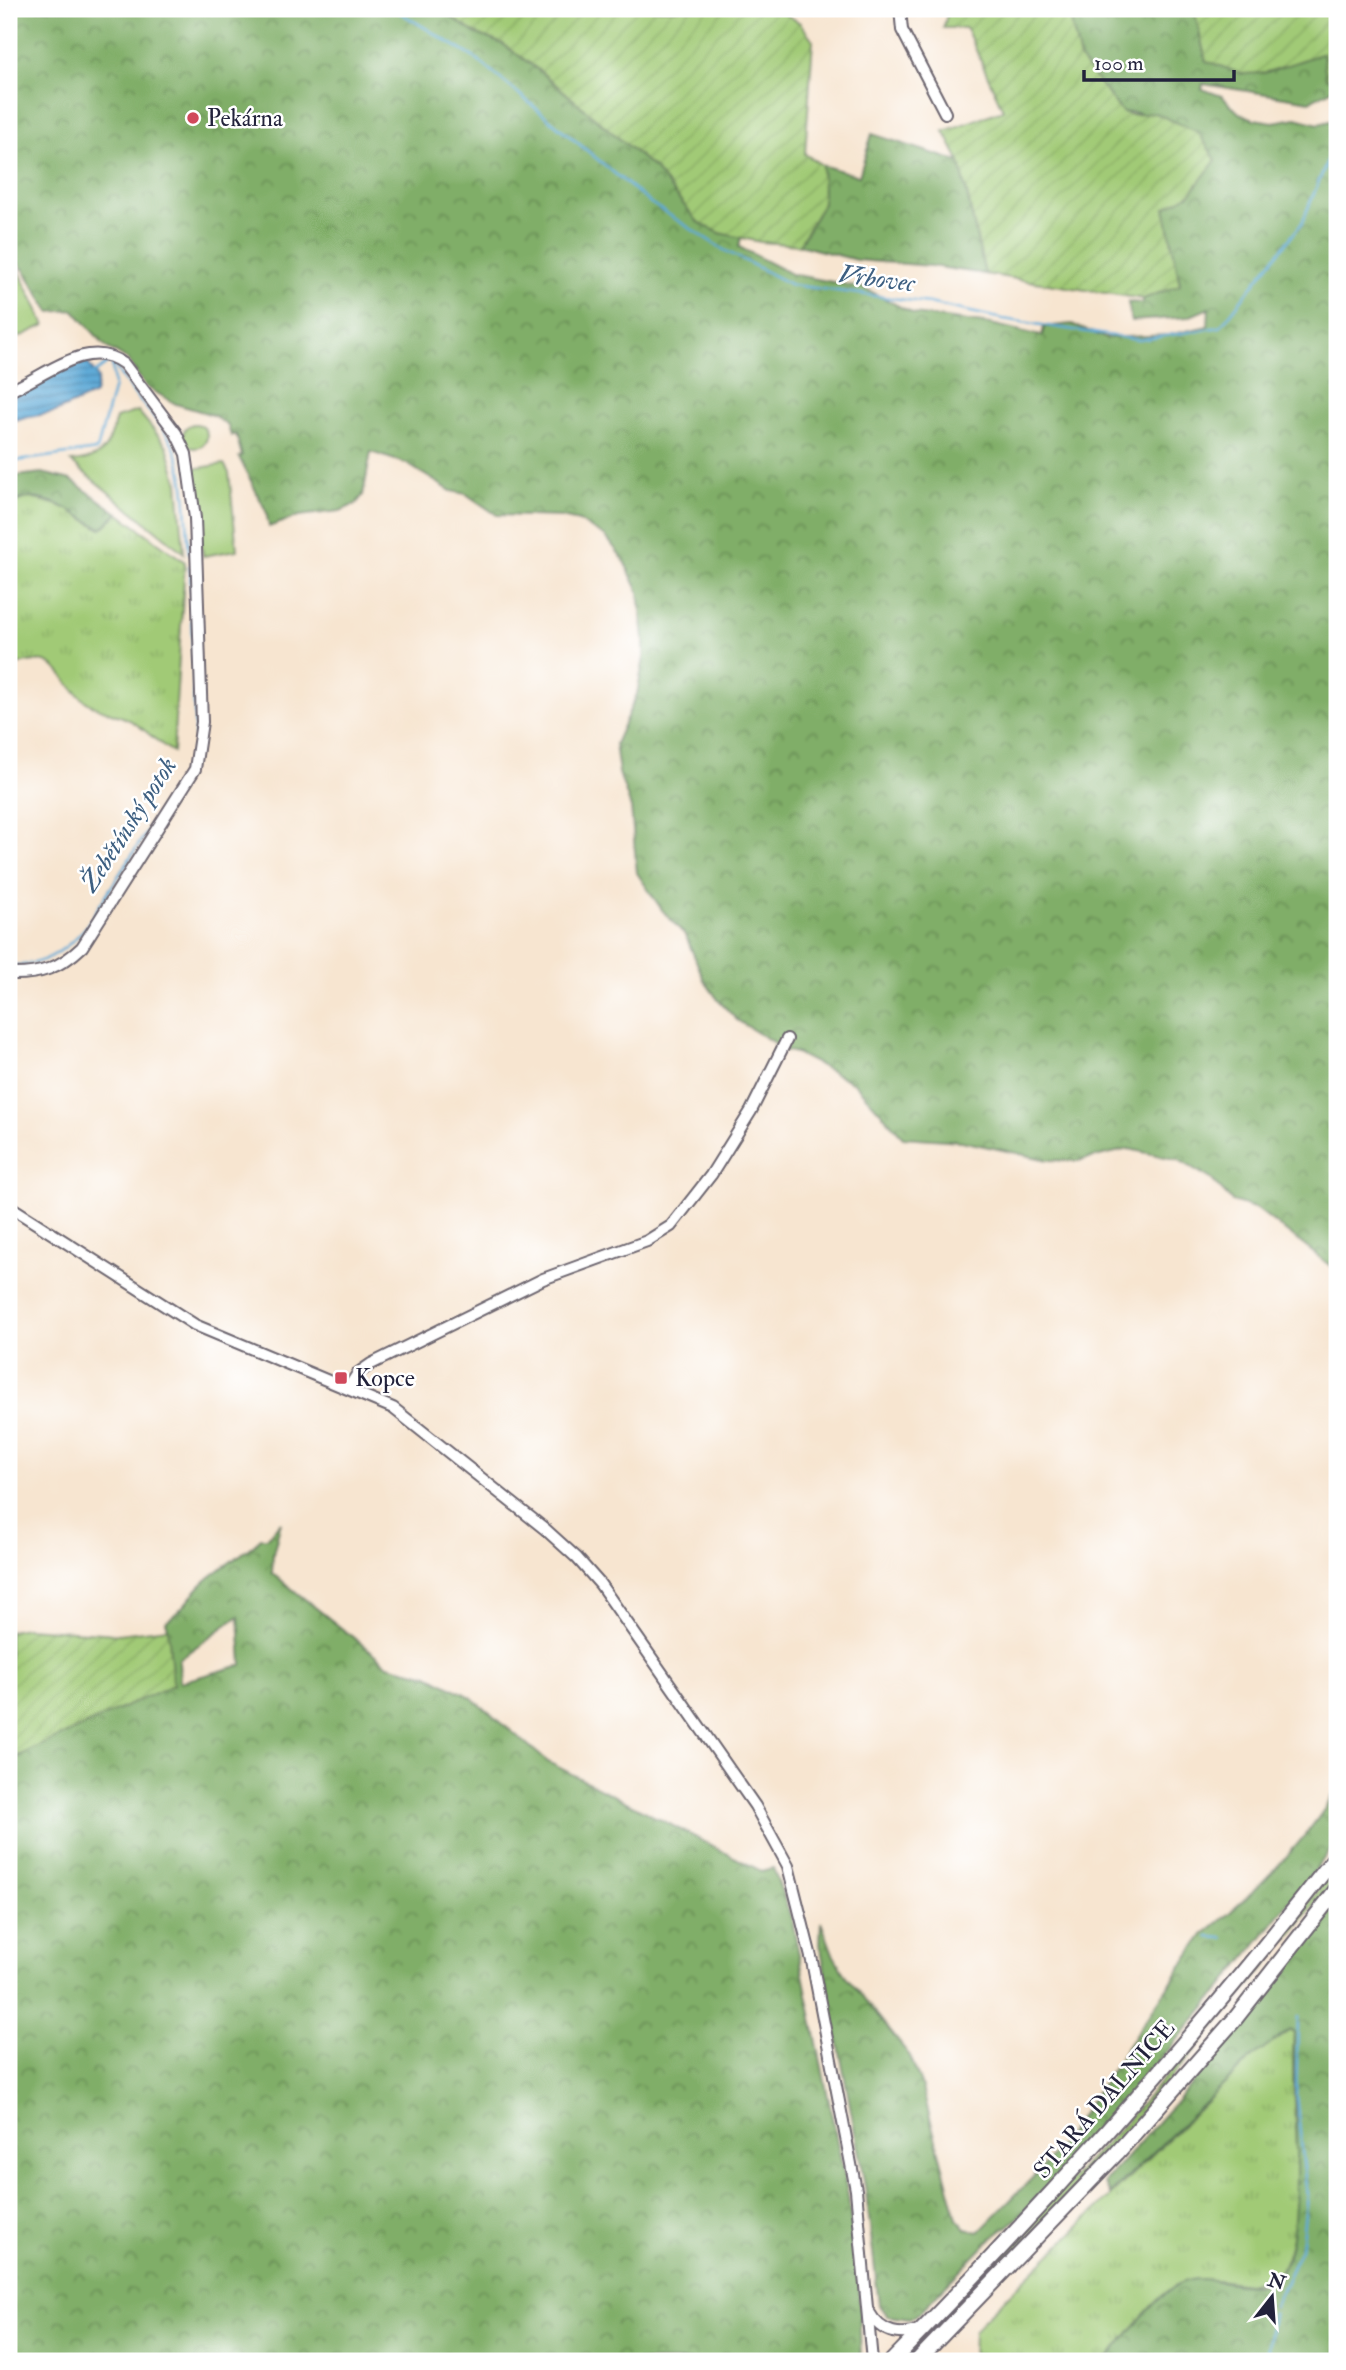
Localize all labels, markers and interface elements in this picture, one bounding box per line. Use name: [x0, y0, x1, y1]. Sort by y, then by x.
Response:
scale bar: [1084, 38, 1234, 82]
text: 100 m: [1094, 50, 1144, 77]
place label: Pekárna: [207, 103, 284, 134]
marker: Pekárna: [185, 110, 201, 126]
water label: Vrbovec: [837, 258, 918, 300]
water label: Žebětínský potok: [71, 750, 184, 898]
place label: Kopce: [355, 1363, 415, 1394]
marker: Kopce: [333, 1370, 349, 1386]
street label: STARÁ DÁLNICE: [1026, 2013, 1182, 2185]
north arrow: [1238, 2262, 1308, 2332]
text: N: [1264, 2267, 1289, 2296]

